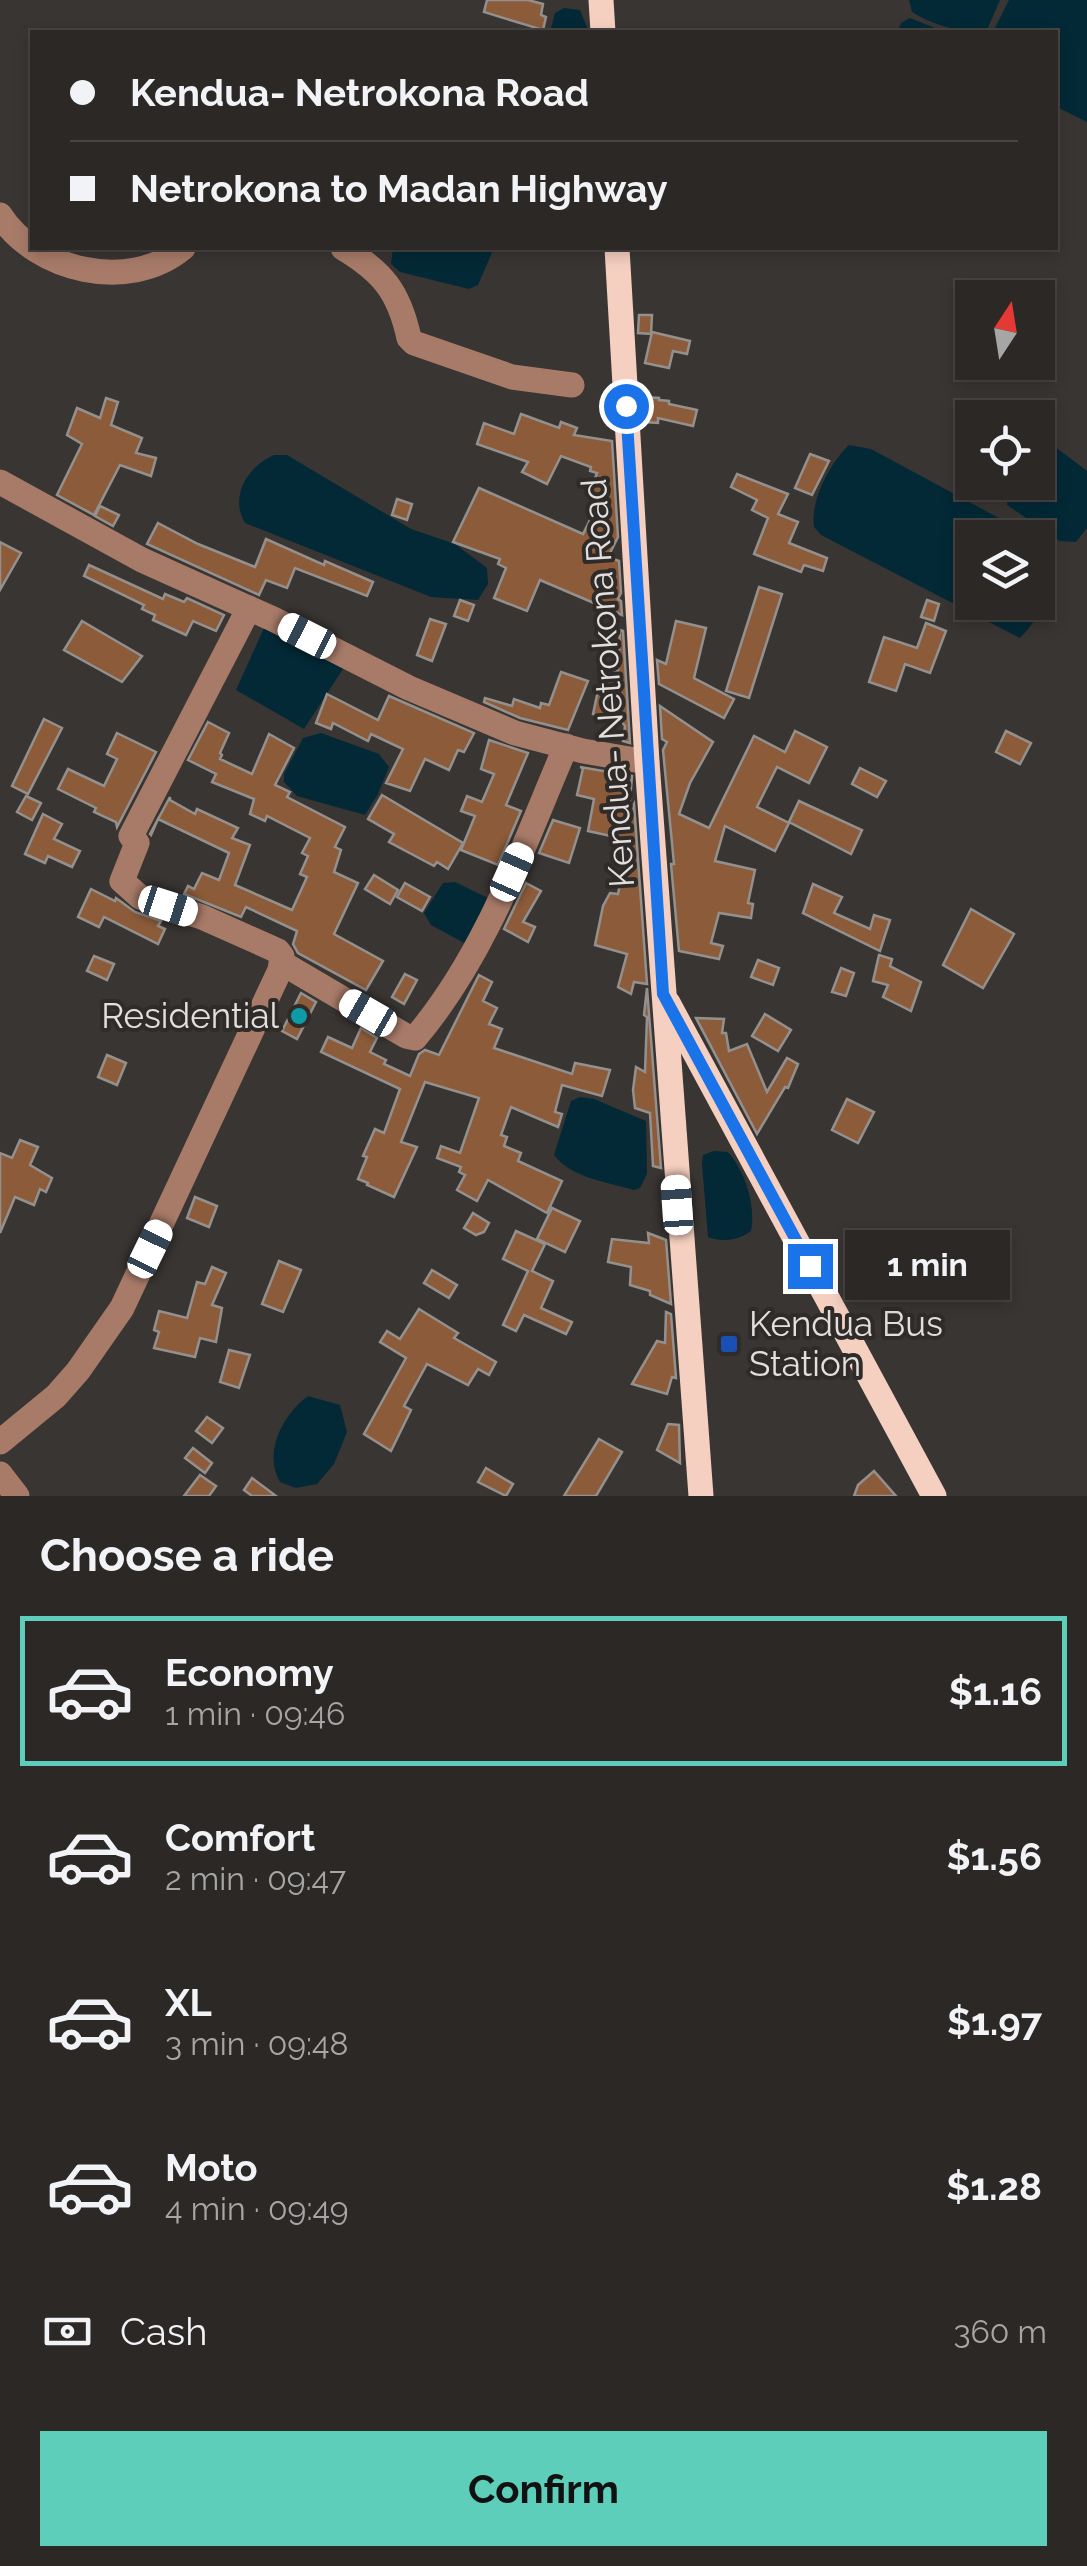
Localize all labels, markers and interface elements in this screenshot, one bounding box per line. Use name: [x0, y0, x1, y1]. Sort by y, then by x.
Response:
text: Kendua- Netrokona Road: [130, 70, 589, 115]
text: Netrokona to Madan Highway: [130, 166, 668, 211]
north arrow: [955, 280, 1055, 380]
map controls: [955, 280, 1055, 620]
route start: [604, 384, 649, 429]
button: locate: [955, 400, 1055, 500]
street label: Kendua- Netrokona Road: [573, 477, 642, 889]
button: layers: [955, 520, 1055, 620]
car: [273, 609, 341, 663]
car: [486, 838, 538, 906]
car: [135, 882, 201, 930]
car: [335, 985, 401, 1041]
place label: Residential: [101, 995, 279, 1036]
marker: Residential: [288, 1005, 310, 1027]
car: [660, 1174, 694, 1236]
car: [123, 1215, 177, 1283]
callout: 1 min: [845, 1231, 1010, 1301]
route end: [788, 1244, 833, 1289]
text: 1 min: [887, 1246, 968, 1283]
place label: Kendua Bus Station: [749, 1303, 943, 1384]
marker: Kendua Bus Station: [718, 1333, 740, 1355]
text: Choose a ride: [40, 1529, 334, 1582]
icon: car: [45, 1646, 135, 1736]
text: Economy: [165, 1650, 334, 1695]
text: $1.16: [949, 1669, 1042, 1714]
text: 1 min · 09:46: [165, 1695, 345, 1732]
icon: car: [45, 1811, 135, 1901]
text: Comfort: [165, 1815, 315, 1860]
text: $1.56: [946, 1834, 1042, 1879]
text: 2 min · 09:47: [165, 1860, 346, 1897]
icon: car: [45, 1976, 135, 2066]
text: XL: [165, 1980, 212, 2025]
text: $1.97: [947, 1999, 1042, 2044]
text: 3 min · 09:48: [165, 2025, 348, 2062]
icon: car: [45, 2141, 135, 2231]
text: Moto: [165, 2145, 258, 2190]
text: $1.28: [946, 2164, 1042, 2209]
text: 4 min · 09:49: [165, 2190, 349, 2227]
icon: cash: [40, 2304, 95, 2359]
text: Cash: [120, 2309, 207, 2354]
text: 360 m: [953, 2313, 1047, 2350]
button: Confirm: [40, 2431, 1047, 2546]

